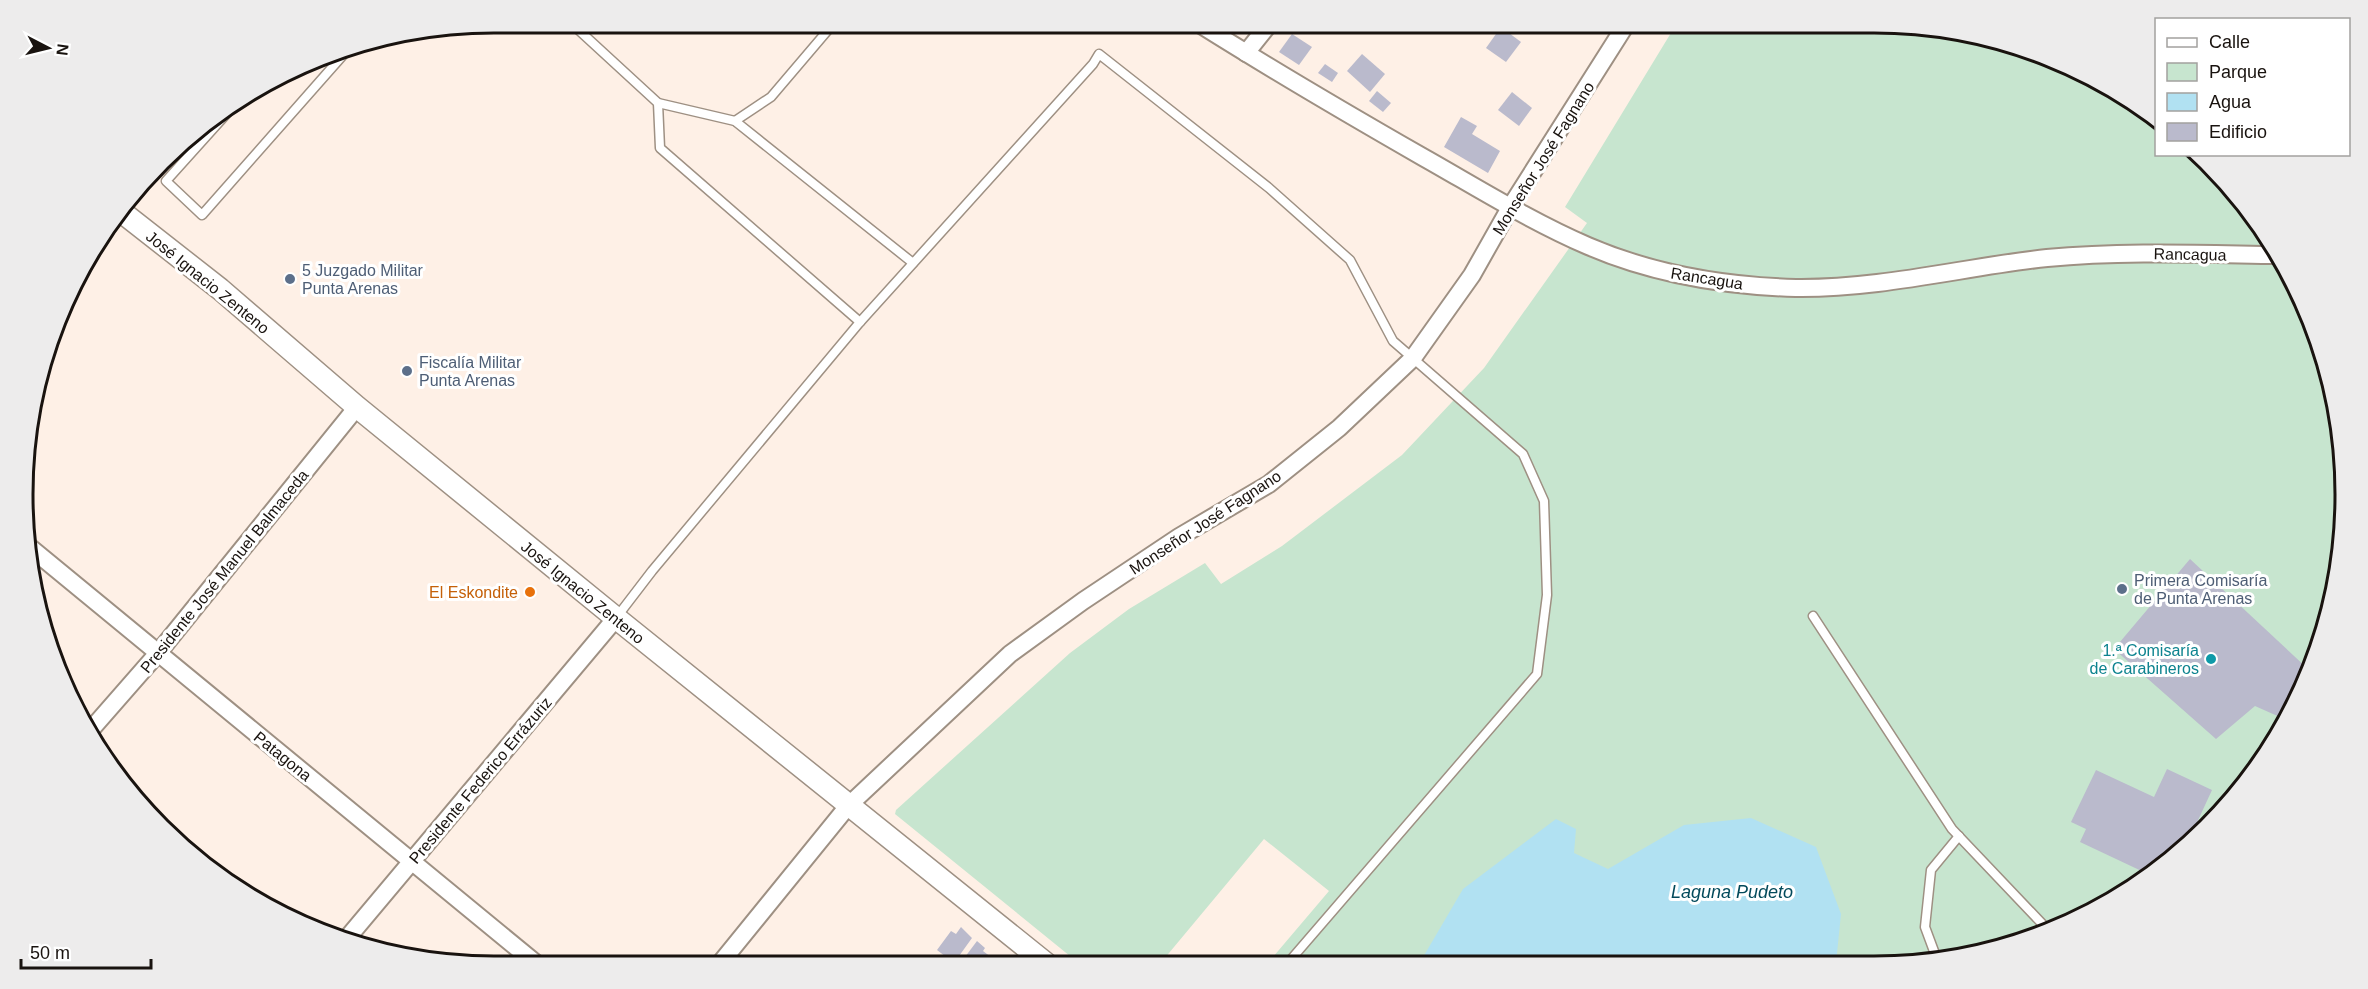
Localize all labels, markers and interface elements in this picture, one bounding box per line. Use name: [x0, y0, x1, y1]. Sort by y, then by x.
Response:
north arrow: [18, 18, 78, 78]
legend: [2155, 18, 2350, 156]
text: Calle: [2209, 32, 2250, 52]
text: N: [53, 43, 72, 57]
text: Parque: [2209, 62, 2267, 82]
street label: Monseñor José Fagnano: [1489, 79, 1598, 238]
text: Agua: [2209, 92, 2252, 112]
text: Edificio: [2209, 122, 2267, 142]
street label: José Ignacio Zenteno: [143, 228, 273, 337]
street label: Rancagua: [2153, 245, 2227, 264]
place label: 5 Juzgado Militar Punta Arenas: [302, 262, 424, 297]
street label: Rancagua: [1670, 264, 1744, 293]
marker: 5 Juzgado Militar Punta Arenas: [283, 272, 297, 286]
place label: Fiscalía Militar Punta Arenas: [419, 354, 522, 389]
marker: Fiscalía Militar Punta Arenas: [400, 364, 414, 378]
street label: Presidente José Manuel Balmaceda: [137, 466, 312, 676]
street label: Monseñor José Fagnano: [1126, 467, 1284, 578]
street label: José Ignacio Zenteno: [518, 538, 648, 647]
place label: Primera Comisaría de Punta Arenas: [2134, 572, 2267, 607]
marker: Primera Comisaría de Punta Arenas: [2115, 582, 2129, 596]
place label: El Eskondite: [429, 584, 518, 601]
marker: El Eskondite: [523, 585, 537, 599]
place label: 1.ª Comisaría de Carabineros: [2090, 642, 2199, 677]
marker: 1.ª Comisaría de Carabineros: [2204, 652, 2218, 666]
street label: Presidente Federico Errázuriz: [406, 694, 555, 867]
street label: Patagona: [251, 728, 315, 785]
water label: Laguna Pudeto: [1671, 882, 1793, 902]
scale bar: [21, 932, 152, 970]
text: 50 m: [30, 943, 70, 963]

